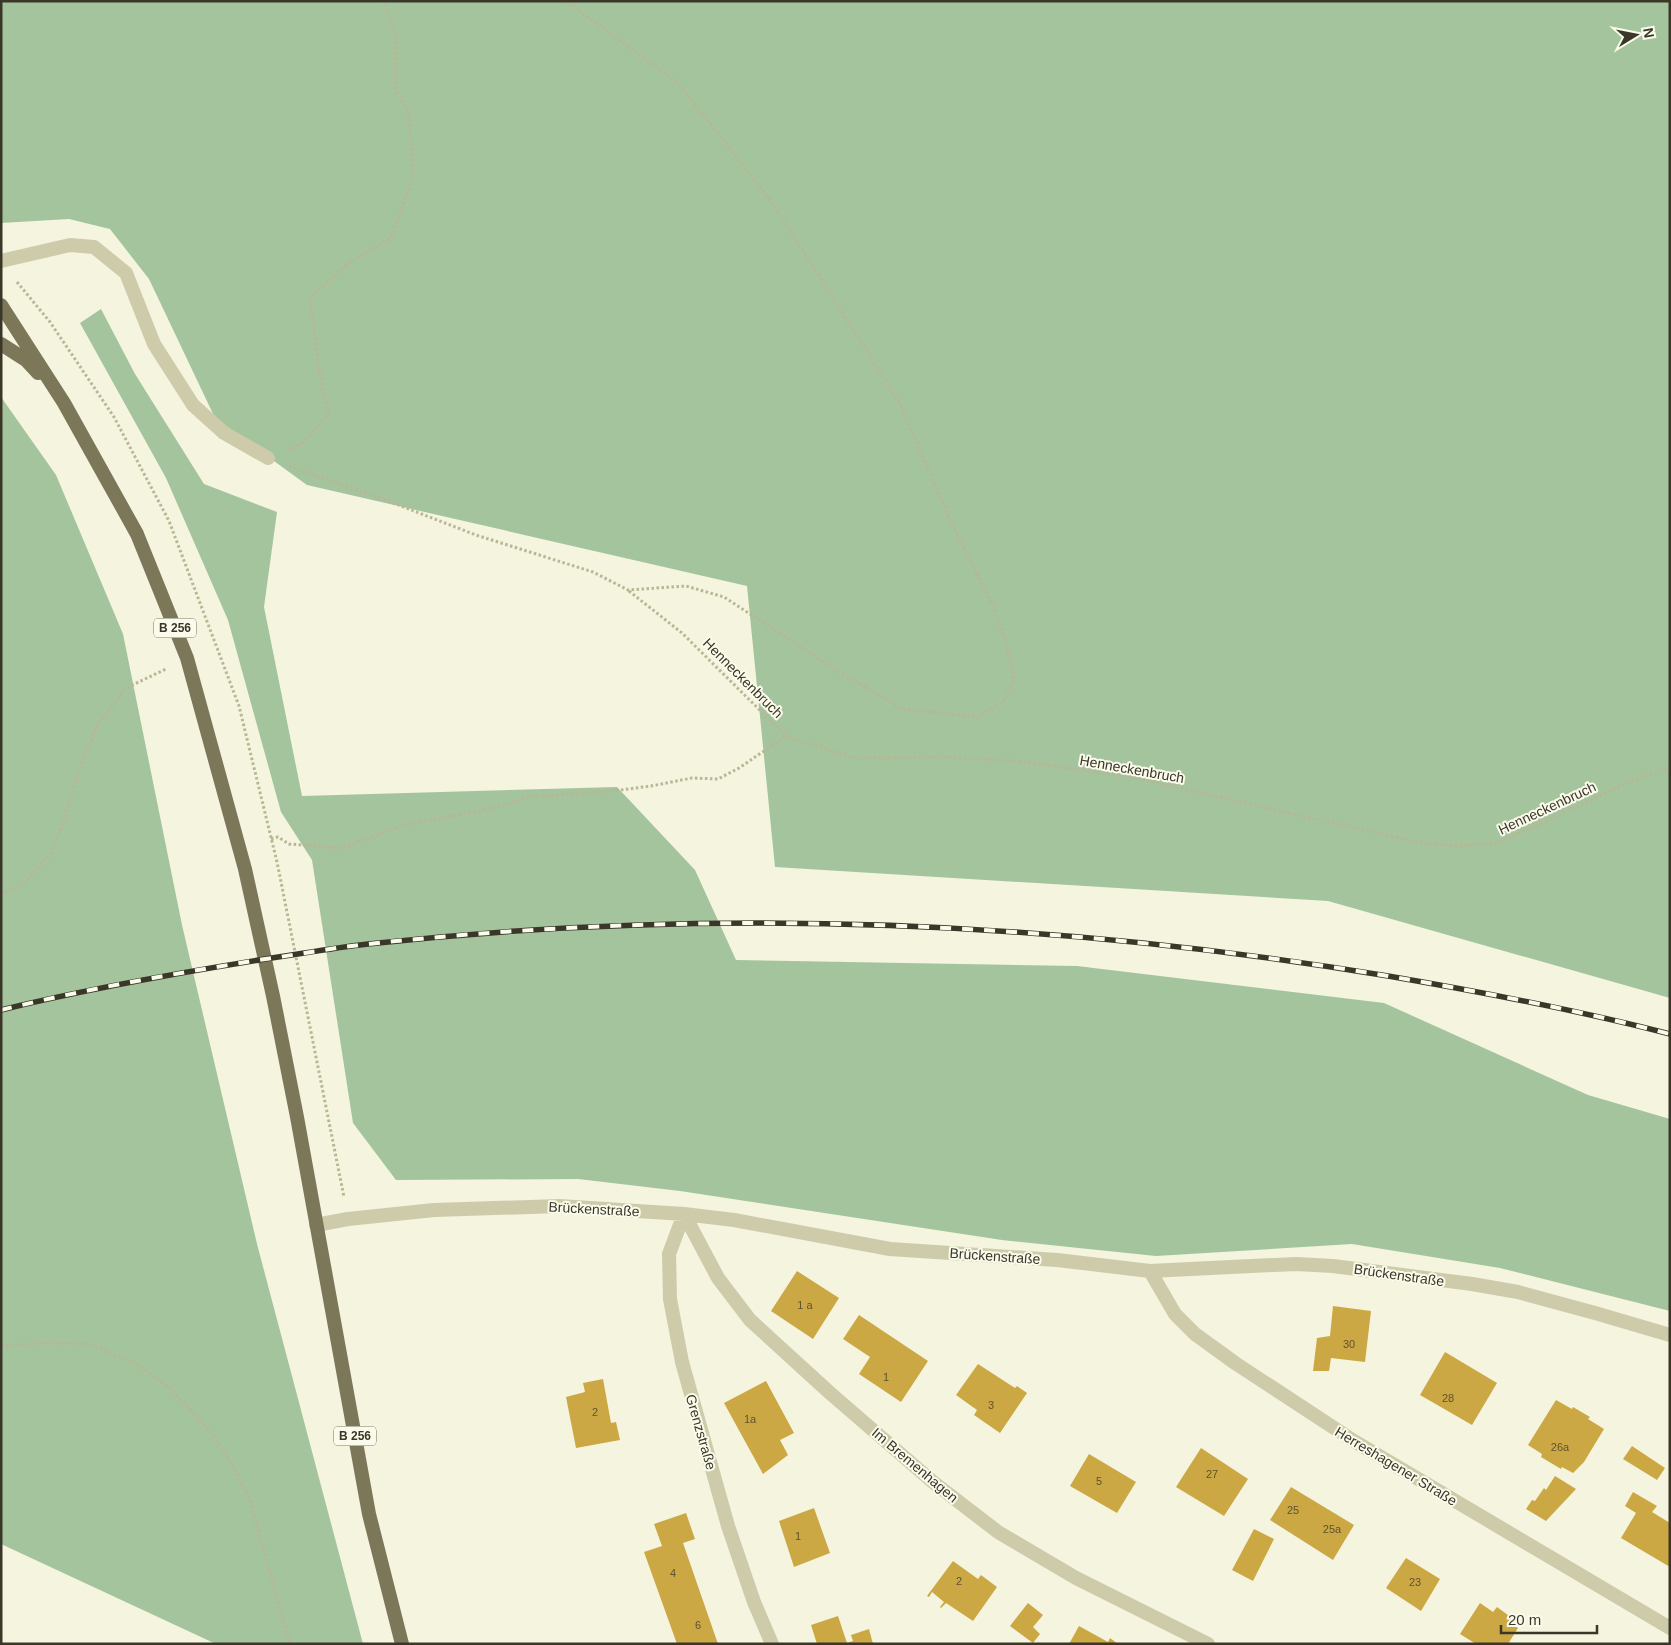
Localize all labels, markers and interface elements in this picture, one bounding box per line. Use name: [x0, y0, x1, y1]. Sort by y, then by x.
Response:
north arrow: [1611, 10, 1661, 60]
text: N: [1640, 26, 1658, 39]
road number: B 256: [154, 618, 196, 638]
street label: Henneckenbruch: [700, 635, 786, 721]
street label: Henneckenbruch: [1078, 752, 1186, 786]
street label: Henneckenbruch: [1496, 778, 1598, 838]
street label: Brückenstraße: [548, 1199, 640, 1219]
street label: Brückenstraße: [949, 1245, 1041, 1267]
street label: Brückenstraße: [1353, 1261, 1445, 1289]
house number: 1 a: [797, 1299, 814, 1311]
house number: 30: [1343, 1338, 1355, 1350]
house number: 1: [883, 1371, 889, 1383]
street label: Grenzstraße: [683, 1392, 719, 1472]
house number: 28: [1442, 1392, 1454, 1404]
house number: 3: [988, 1399, 994, 1411]
house number: 2: [592, 1406, 598, 1418]
house number: 1a: [744, 1413, 757, 1425]
street label: Herreshagener Straße: [1332, 1423, 1460, 1509]
street label: Im Bremenhagen: [869, 1424, 961, 1506]
road number: B 256: [334, 1426, 376, 1445]
house number: 26a: [1551, 1441, 1570, 1453]
house number: 27: [1206, 1468, 1218, 1480]
house number: 5: [1096, 1475, 1102, 1487]
house number: 25: [1287, 1504, 1299, 1516]
house number: 25a: [1323, 1523, 1342, 1535]
house number: 1: [795, 1530, 801, 1542]
house number: 4: [670, 1567, 676, 1579]
house number: 2: [956, 1575, 962, 1587]
house number: 23: [1409, 1576, 1421, 1588]
scale bar: [1501, 1602, 1597, 1634]
text: 20 m: [1508, 1611, 1541, 1628]
house number: 6: [695, 1619, 701, 1631]

